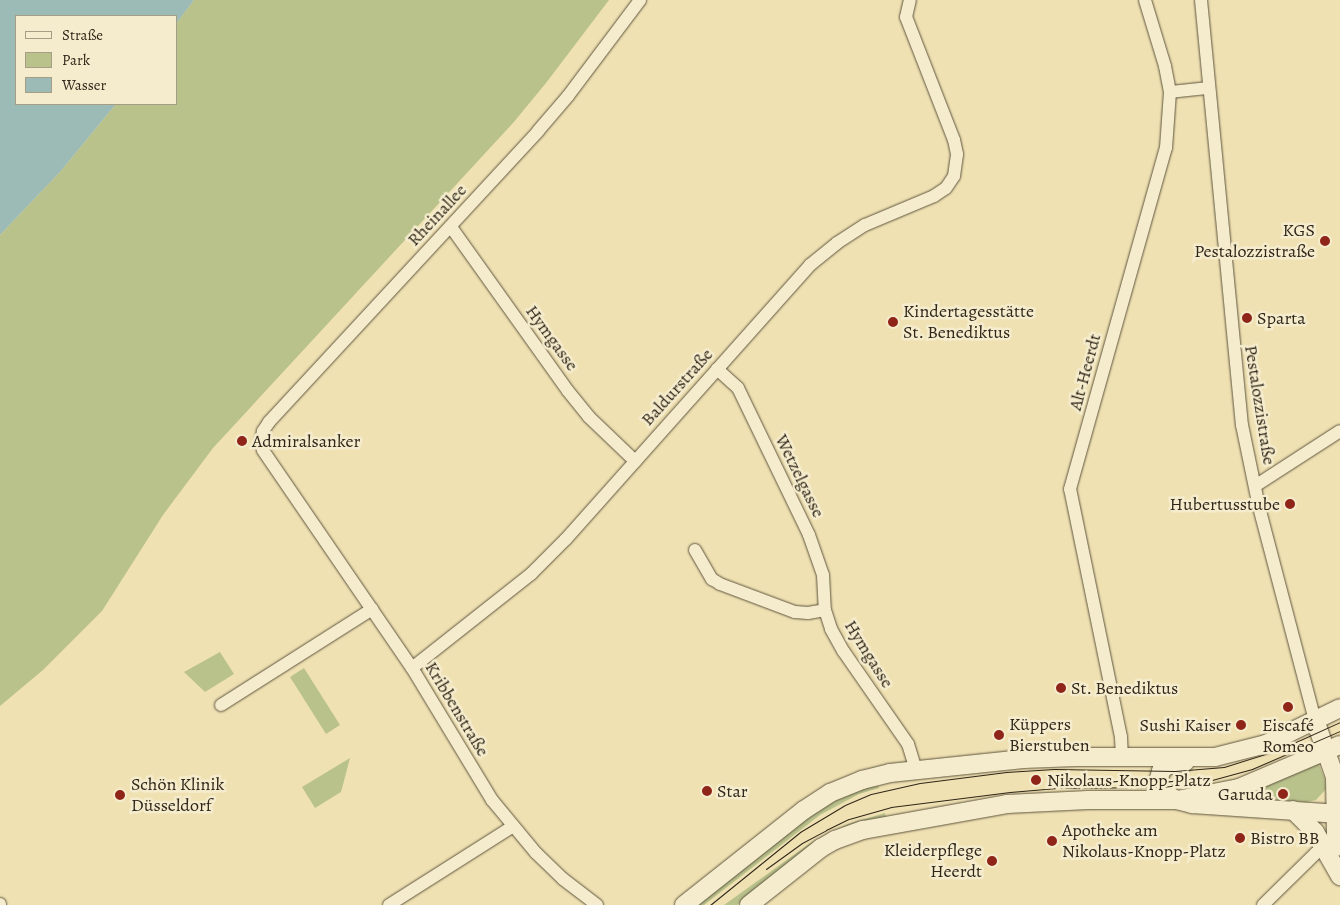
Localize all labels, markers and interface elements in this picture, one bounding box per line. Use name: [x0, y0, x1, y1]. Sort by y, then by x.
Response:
legend: [15, 15, 178, 105]
text: Straße: [62, 25, 103, 45]
text: Park: [62, 50, 90, 70]
text: Wasser: [62, 75, 106, 95]
street label: Rheinallee: [403, 180, 471, 250]
place label: KGS Pestalozzistraße: [1194, 220, 1315, 262]
marker: KGS Pestalozzistraße: [1319, 235, 1331, 247]
street label: Hymgasse: [521, 301, 583, 375]
place label: Kindertagesstätte St. Benediktus: [903, 301, 1034, 344]
place label: Sparta: [1257, 307, 1306, 329]
marker: Sparta: [1241, 312, 1253, 324]
marker: Kindertagesstätte St. Benediktus: [887, 316, 899, 328]
street label: Alt-Heerdt: [1064, 331, 1106, 413]
street label: Baldurstraße: [637, 344, 717, 430]
street label: Pestalozzistraße: [1240, 344, 1280, 466]
place label: Admiralsanker: [252, 430, 360, 452]
street label: Wetzelgasse: [771, 431, 829, 521]
marker: Admiralsanker: [236, 435, 248, 447]
place label: Hubertusstube: [1170, 493, 1280, 515]
marker: Hubertusstube: [1284, 498, 1296, 510]
street label: Hymgasse: [840, 616, 898, 692]
street label: Kribbenstraße: [420, 658, 494, 760]
place label: St. Benediktus: [1071, 677, 1179, 699]
marker: St. Benediktus: [1055, 682, 1067, 694]
marker: Eiscafé Romeo: [1282, 701, 1294, 713]
place label: Küppers Bierstuben: [1009, 714, 1090, 756]
place label: Sushi Kaiser: [1139, 714, 1231, 736]
place label: Eiscafé Romeo: [1262, 715, 1314, 758]
marker: Sushi Kaiser: [1235, 719, 1247, 731]
marker: Küppers Bierstuben: [993, 729, 1005, 741]
place label: Nikolaus-Knopp-Platz: [1047, 769, 1211, 791]
marker: Nikolaus-Knopp-Platz: [1029, 773, 1043, 787]
place label: Schön Klinik Düsseldorf: [131, 774, 224, 816]
place label: Star: [717, 780, 748, 802]
place label: Garuda: [1218, 783, 1273, 805]
marker: Star: [701, 785, 713, 797]
marker: Schön Klinik Düsseldorf: [113, 788, 127, 802]
marker: Garuda: [1277, 788, 1289, 800]
place label: Apotheke am Nikolaus-Knopp-Platz: [1062, 820, 1226, 862]
place label: Bistro BB: [1250, 827, 1320, 849]
marker: Bistro BB: [1234, 832, 1246, 844]
marker: Apotheke am Nikolaus-Knopp-Platz: [1046, 835, 1058, 847]
place label: Kleiderpflege Heerdt: [884, 840, 982, 882]
marker: Kleiderpflege Heerdt: [986, 855, 998, 867]

